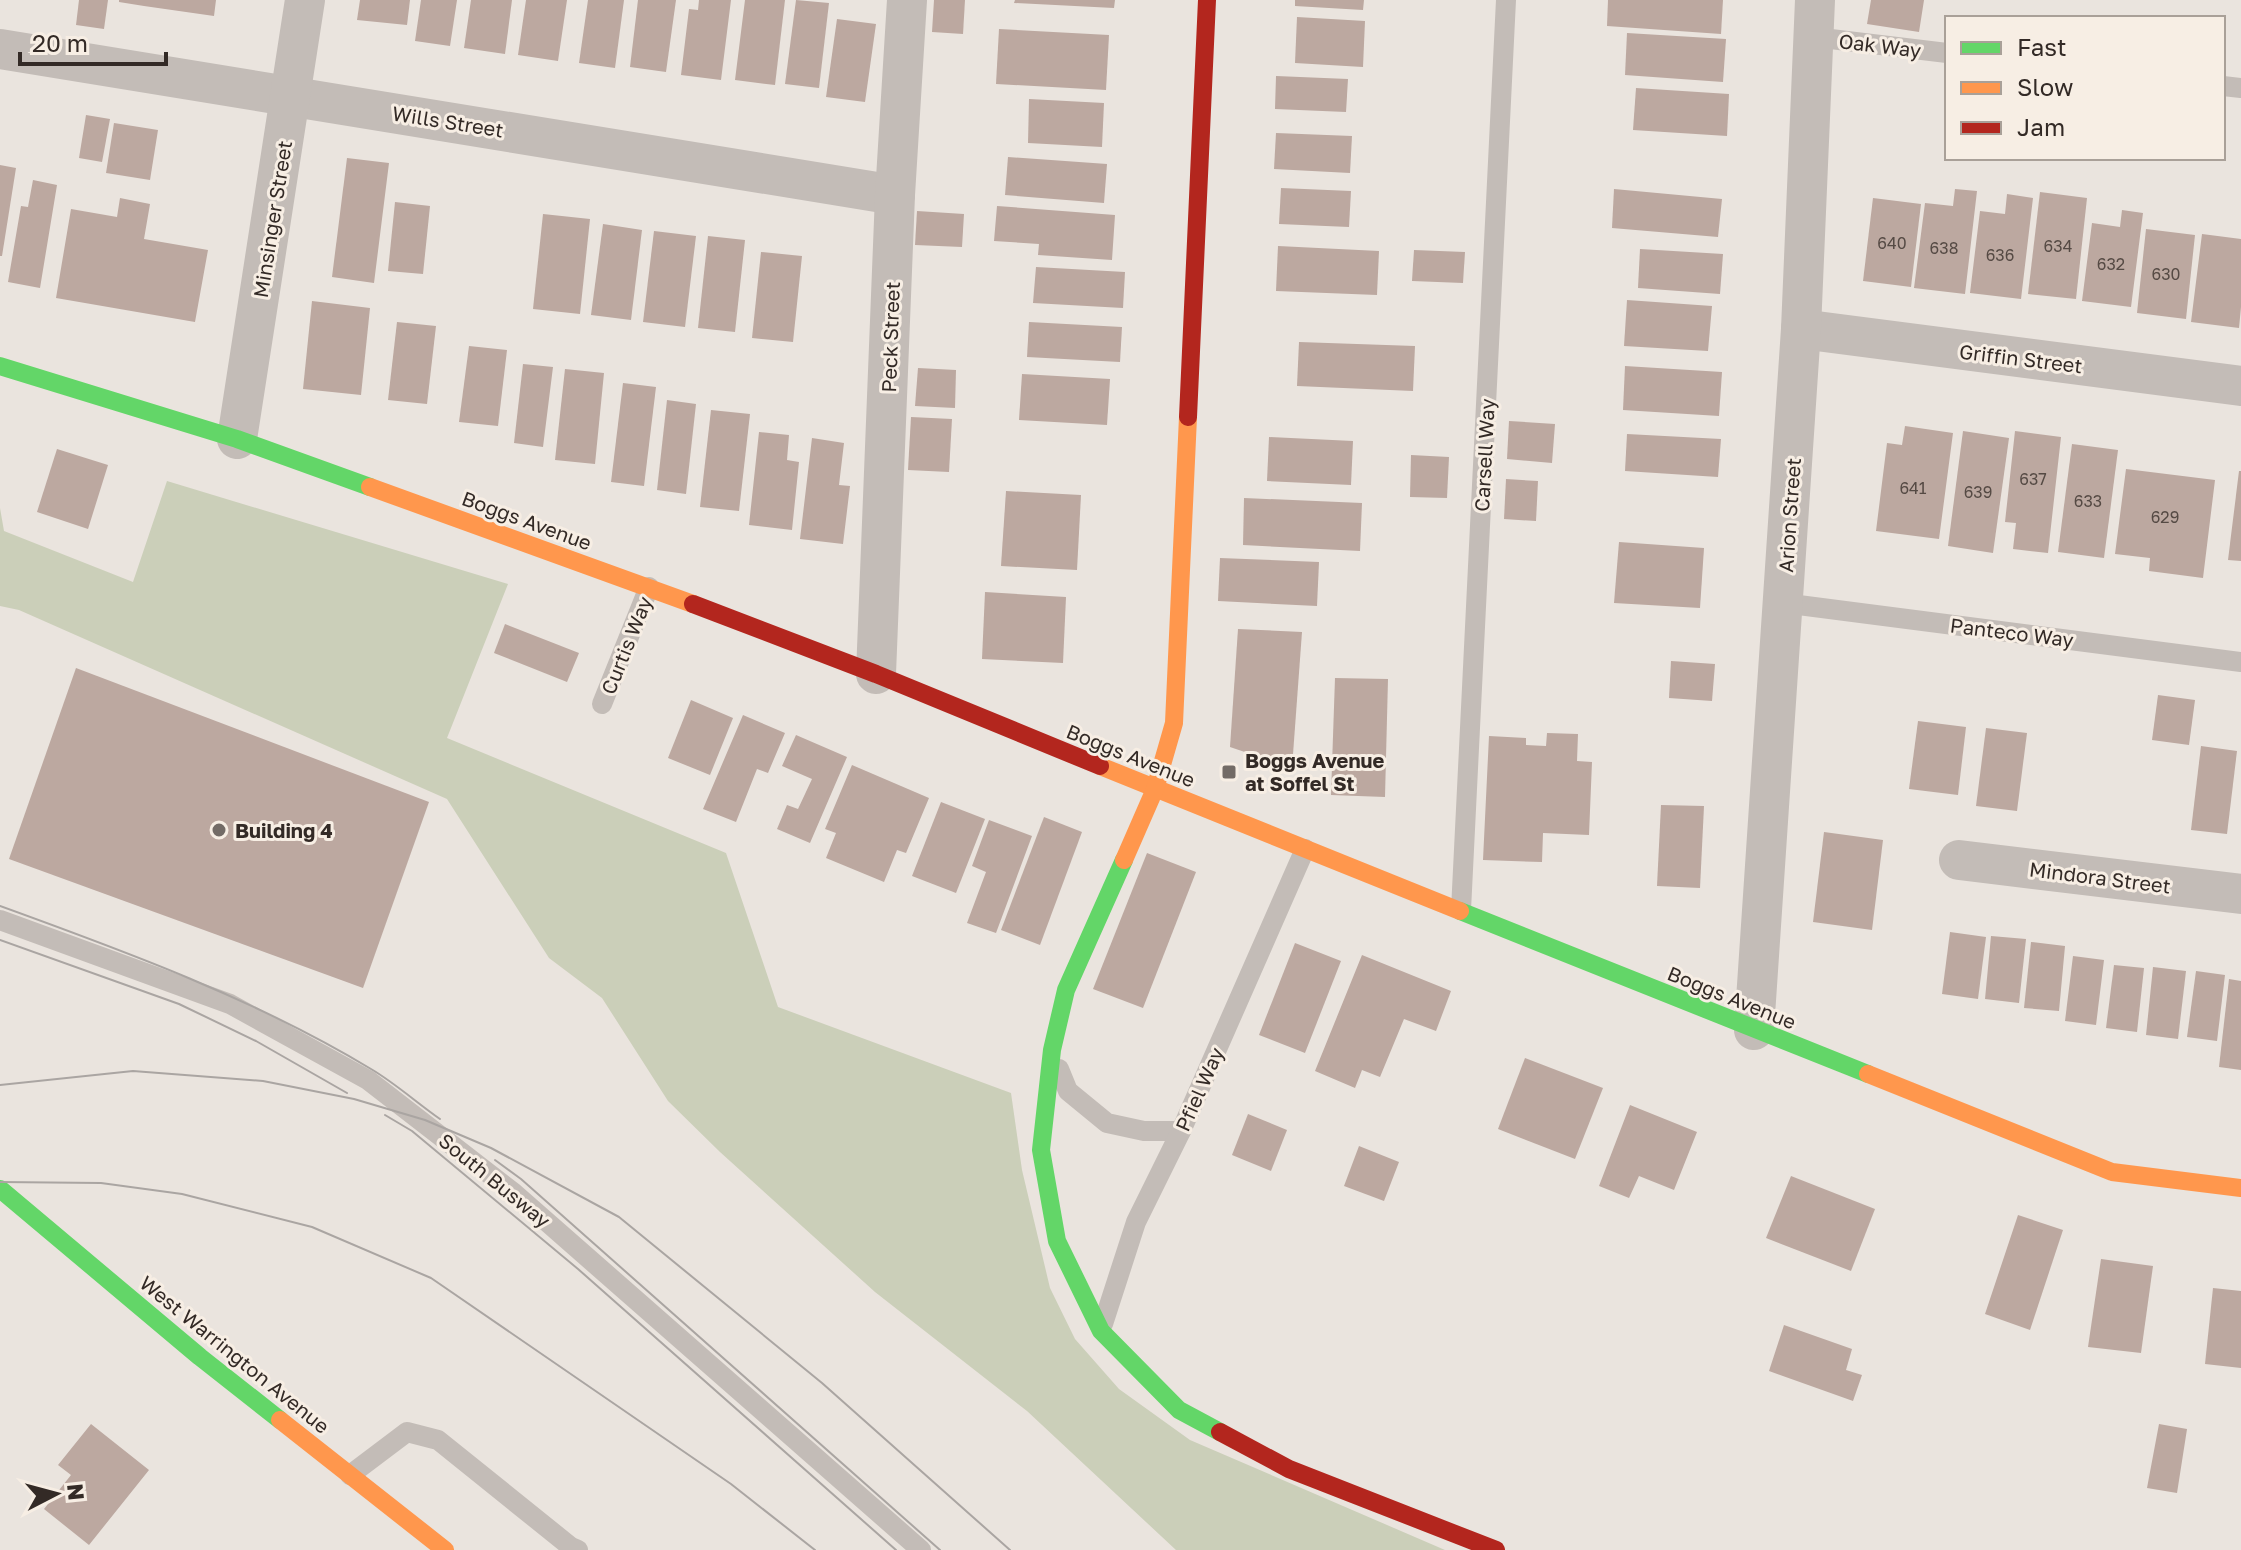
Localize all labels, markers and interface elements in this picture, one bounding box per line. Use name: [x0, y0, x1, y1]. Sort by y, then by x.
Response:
scale bar: [20, 16, 166, 66]
legend: [1945, 16, 2225, 160]
text: 20 m: [32, 28, 88, 57]
street label: Oak Way: [1837, 28, 1923, 62]
text: Fast: [2017, 32, 2067, 61]
text: Slow: [2017, 72, 2073, 101]
street label: Wills Street: [391, 100, 505, 142]
text: Jam: [2017, 112, 2065, 141]
street label: Minsinger Street: [248, 139, 296, 299]
house number: 640: [1877, 233, 1907, 253]
house number: 634: [2044, 236, 2072, 256]
house number: 638: [1930, 238, 1958, 258]
house number: 636: [1986, 245, 2014, 265]
house number: 632: [2097, 254, 2125, 274]
house number: 630: [2152, 264, 2180, 284]
street label: Peck Street: [876, 281, 904, 393]
street label: Griffin Street: [1958, 339, 2084, 377]
street label: Carsell Way: [1469, 398, 1499, 512]
street label: Arion Street: [1773, 457, 1805, 573]
house number: 637: [2019, 469, 2047, 489]
house number: 641: [1899, 478, 1927, 498]
house number: 639: [1964, 482, 1992, 502]
street label: Boggs Avenue: [459, 485, 595, 555]
house number: 633: [2074, 491, 2102, 511]
house number: 629: [2151, 507, 2179, 527]
street label: Curtis Way: [596, 593, 656, 697]
street label: Panteco Way: [1949, 613, 2075, 651]
street label: Boggs Avenue: [1063, 718, 1199, 792]
place label: Boggs Avenue at Soffel St: [1245, 748, 1384, 795]
marker: Boggs Avenue at Soffel St: [1220, 763, 1238, 781]
place label: Building 4: [235, 818, 333, 842]
marker: Building 4: [210, 821, 228, 839]
street label: Mindora Street: [2028, 856, 2172, 898]
street label: Boggs Avenue: [1664, 960, 1800, 1034]
street label: Pfiel Way: [1170, 1043, 1228, 1135]
street label: South Busway: [435, 1128, 555, 1232]
street label: West Warrington Avenue: [135, 1270, 335, 1438]
north arrow: [16, 1454, 96, 1534]
text: N: [62, 1482, 91, 1502]

